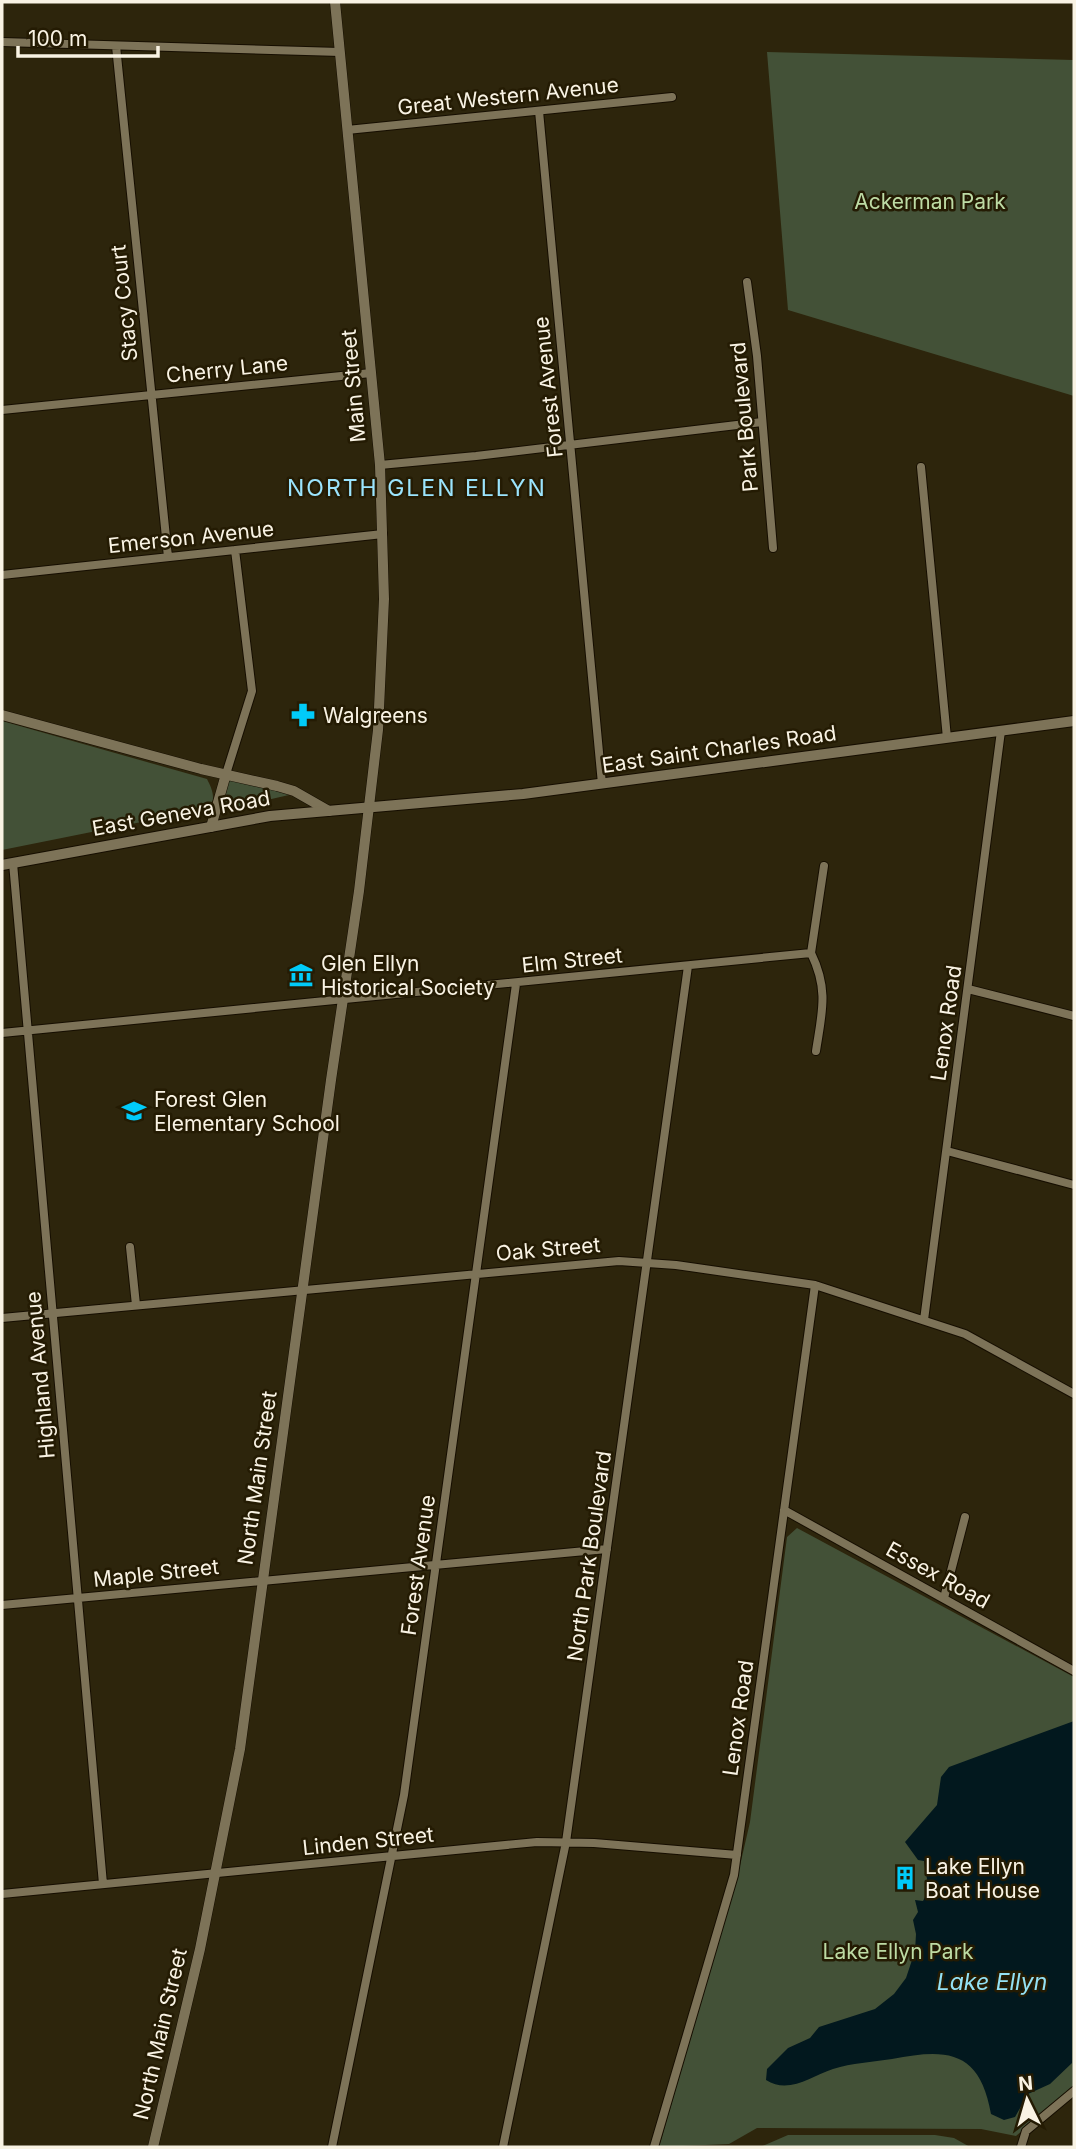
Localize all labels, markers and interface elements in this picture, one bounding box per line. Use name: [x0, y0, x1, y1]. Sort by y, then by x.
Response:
scale bar: [18, 14, 158, 58]
text: 100 m: [28, 26, 87, 51]
street label: Great Western Avenue: [396, 72, 620, 120]
park label: Ackerman Park: [854, 189, 1006, 214]
street label: Stacy Court: [105, 243, 143, 362]
street label: Forest Avenue: [528, 315, 568, 459]
street label: Main Street: [336, 328, 370, 444]
street label: Park Boulevard: [725, 341, 763, 493]
street label: Cherry Lane: [165, 350, 289, 388]
district label: NORTH GLEN ELLYN: [287, 474, 547, 502]
street label: Emerson Avenue: [107, 516, 275, 558]
pharmacy icon: Walgreens: [289, 701, 317, 729]
place label: Walgreens: [323, 703, 428, 728]
street label: East Saint Charles Road: [600, 720, 838, 778]
street label: East Geneva Road: [90, 785, 272, 841]
street label: Elm Street: [520, 942, 624, 978]
place label: Glen Ellyn Historical Society: [321, 951, 495, 1000]
museum icon: Glen Ellyn Historical Society: [287, 961, 315, 989]
street label: Lenox Road: [926, 963, 966, 1083]
place label: Forest Glen Elementary School: [154, 1087, 340, 1136]
school or university icon: Forest Glen Elementary School: [120, 1097, 148, 1125]
street label: Oak Street: [495, 1232, 601, 1266]
street label: Highland Avenue: [20, 1290, 60, 1460]
street label: North Main Street: [232, 1389, 282, 1567]
street label: North Park Boulevard: [562, 1449, 616, 1663]
street label: Forest Avenue: [396, 1493, 440, 1637]
street label: Essex Road: [882, 1536, 994, 1614]
street label: Maple Street: [92, 1554, 220, 1592]
street label: Lenox Road: [718, 1658, 758, 1778]
street label: Linden Street: [301, 1822, 435, 1860]
place label: Lake Ellyn Boat House: [925, 1854, 1040, 1903]
building icon: Lake Ellyn Boat House: [891, 1864, 919, 1892]
park label: Lake Ellyn Park: [823, 1939, 974, 1964]
street label: North Main Street: [128, 1946, 192, 2122]
water label: Lake Ellyn: [937, 1968, 1047, 1996]
north arrow: [992, 2065, 1062, 2135]
text: N: [1017, 2071, 1034, 2096]

